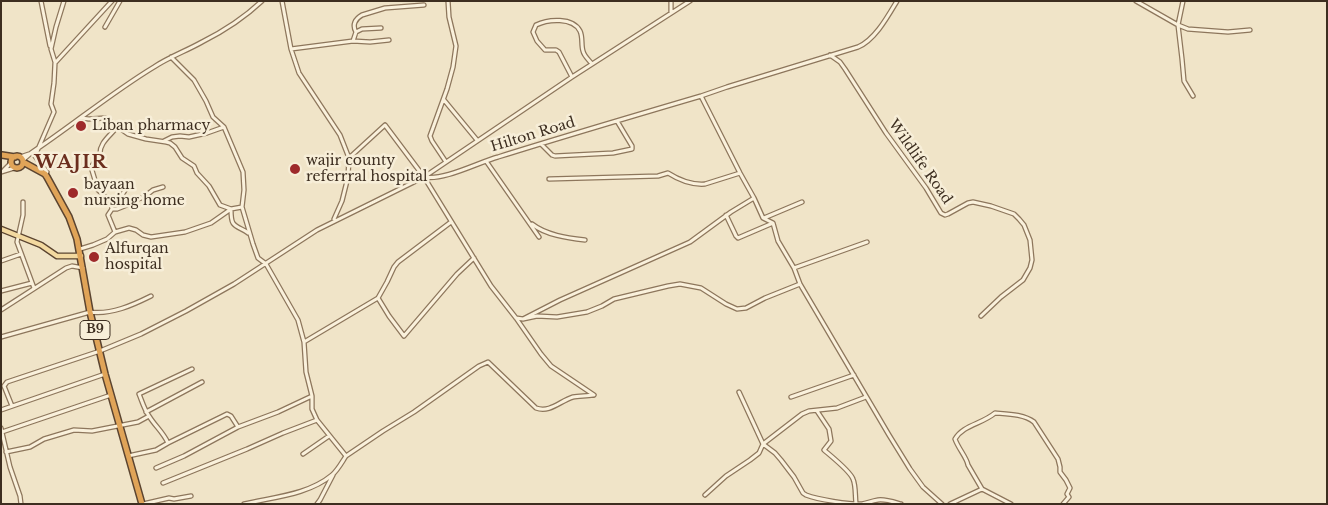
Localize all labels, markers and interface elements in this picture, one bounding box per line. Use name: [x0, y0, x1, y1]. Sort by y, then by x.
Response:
street label: Hilton Road: [489, 114, 577, 156]
street label: Wildlife Road: [885, 116, 955, 208]
place label: Liban pharmacy: [92, 118, 210, 134]
marker: Liban pharmacy: [74, 119, 88, 133]
district label: WAJIR: [34, 152, 108, 174]
place label: wajir county referrral hospital: [306, 153, 428, 186]
marker: wajir county referrral hospital: [288, 162, 302, 176]
place label: bayaan nursing home: [84, 177, 185, 210]
marker: bayaan nursing home: [66, 186, 80, 200]
place label: Alfurqan hospital: [105, 241, 169, 274]
marker: Alfurqan hospital: [87, 250, 101, 264]
road number: B9: [80, 320, 110, 340]

